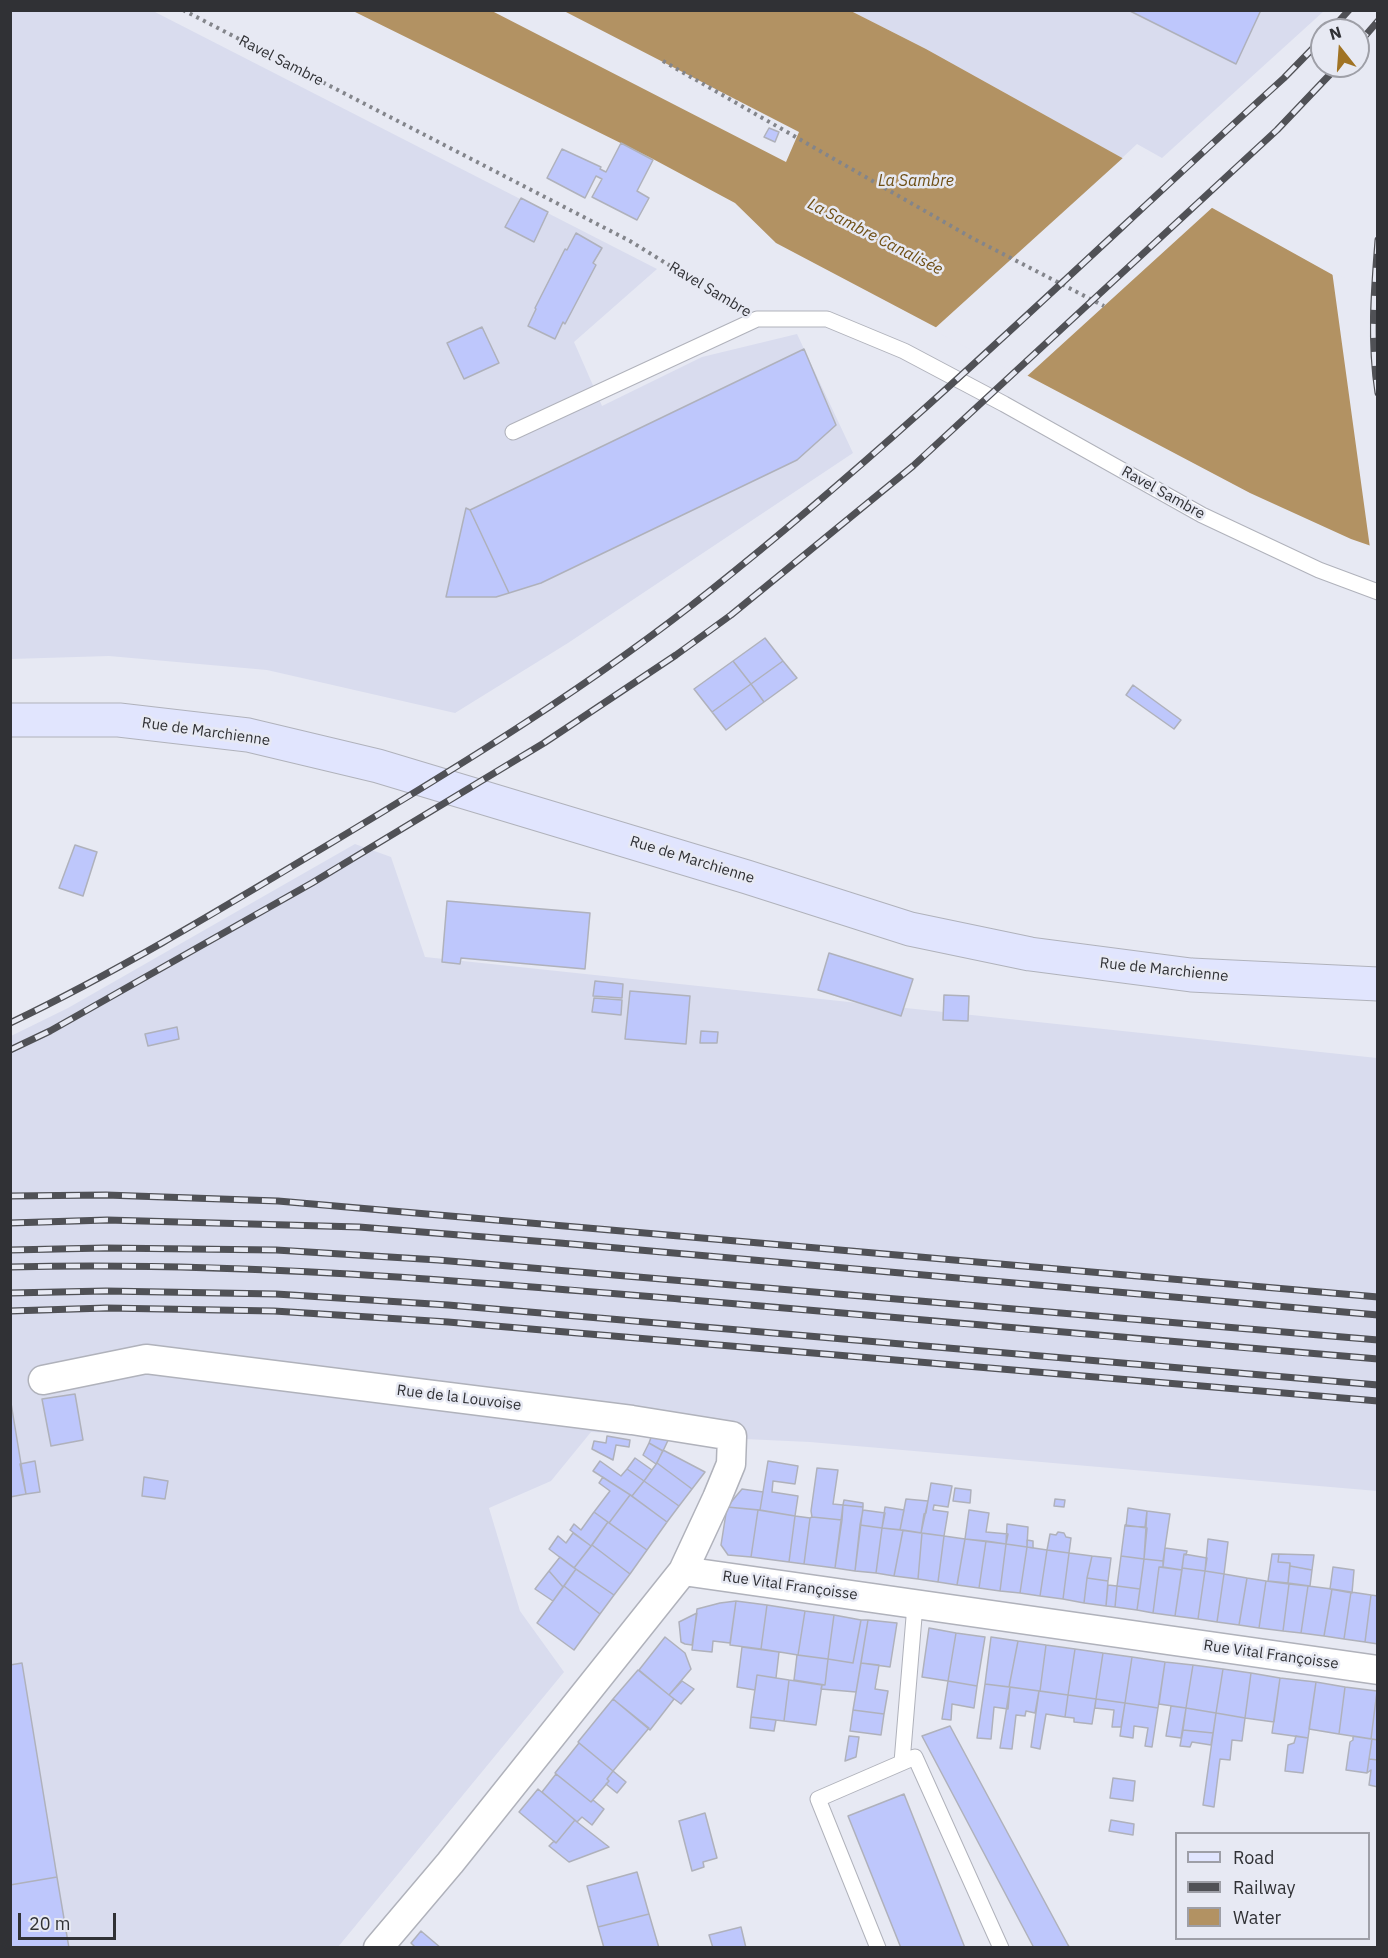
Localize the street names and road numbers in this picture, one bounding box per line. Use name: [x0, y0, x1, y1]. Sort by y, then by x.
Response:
street label: Ravel Sambre: [236, 32, 326, 90]
street label: Ravel Sambre: [666, 258, 754, 322]
street label: Ravel Sambre: [1118, 463, 1208, 523]
street label: Rue de Marchienne: [141, 714, 271, 750]
street label: Rue de Marchienne: [628, 832, 756, 888]
street label: Rue de Marchienne: [1099, 954, 1229, 986]
street label: Rue de la Louvoise: [396, 1381, 522, 1415]
street label: Rue Vital Françoisse: [721, 1568, 859, 1604]
street label: Rue Vital Françoisse: [1202, 1637, 1340, 1673]

